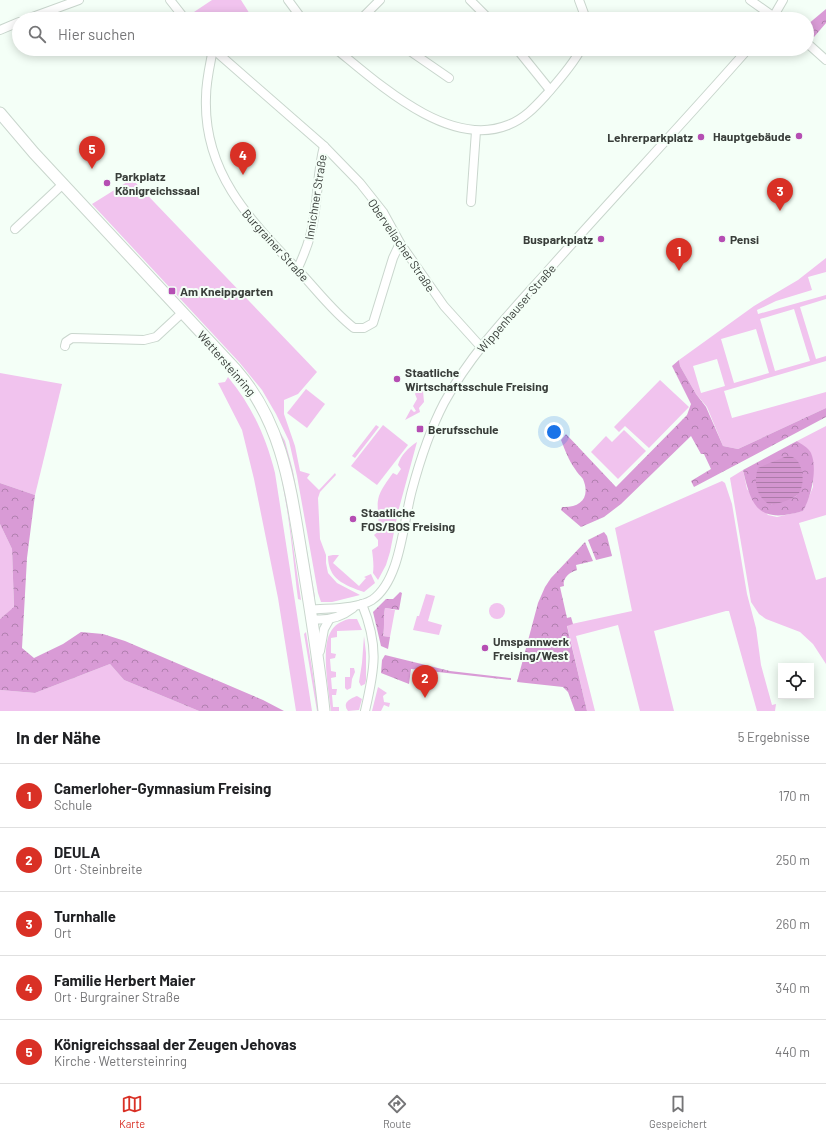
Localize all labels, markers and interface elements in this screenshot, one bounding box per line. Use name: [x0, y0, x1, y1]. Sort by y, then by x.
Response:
search box: [12, 12, 814, 56]
icon: search: [26, 23, 48, 45]
text: Hier suchen: [58, 25, 135, 43]
place label: Hauptgebäude: [713, 129, 791, 143]
place label: Lehrerparkplatz: [607, 130, 693, 144]
marker: Hauptgebäude: [794, 131, 804, 141]
marker: Lehrerparkplatz: [696, 132, 706, 142]
pin: 5: [79, 136, 105, 169]
pin: 4: [230, 142, 256, 175]
street label: Innichner Straße: [301, 153, 329, 241]
place label: Parkplatz Königreichssaal: [115, 169, 200, 197]
marker: Parkplatz Königreichssaal: [102, 178, 112, 188]
pin: 3: [767, 178, 793, 211]
street label: Obervellacher Straße: [366, 196, 438, 294]
street label: Burgrainer Straße: [240, 206, 312, 284]
place label: Busparkplatz: [523, 232, 593, 246]
place label: Pensi: [730, 232, 759, 246]
marker: Busparkplatz: [596, 234, 606, 244]
marker: Pensi: [717, 234, 727, 244]
pin: 1: [666, 238, 692, 271]
street label: Wippenhauser Straße: [474, 261, 558, 355]
place label: Am Kneippgarten: [180, 284, 273, 298]
marker: Am Kneippgarten: [167, 286, 177, 296]
street label: Wettersteinring: [195, 328, 259, 398]
place label: Staatliche Wirtschaftsschule Freising: [405, 365, 549, 393]
marker: Staatliche Wirtschaftsschule Freising: [392, 374, 402, 384]
place label: Berufsschule: [428, 422, 499, 436]
your location: [544, 422, 564, 442]
marker: Berufsschule: [415, 424, 425, 434]
place label: Staatliche FOS/BOS Freising: [361, 505, 455, 533]
marker: Staatliche FOS/BOS Freising: [348, 514, 358, 524]
place label: Umspannwerk Freising/West: [493, 634, 570, 662]
marker: Umspannwerk Freising/West: [480, 643, 490, 653]
map controls: [778, 663, 814, 699]
button: locate: [778, 663, 814, 699]
pin: 2: [412, 665, 438, 698]
text: In der Nähe: [16, 727, 101, 747]
text: 5 Ergebnisse: [738, 729, 810, 745]
text: Camerloher-Gymnasium Freising: [54, 779, 271, 797]
text: 1: [27, 788, 31, 804]
text: 170 m: [779, 788, 810, 804]
text: Schule: [54, 797, 92, 813]
text: DEULA: [54, 843, 100, 861]
text: 2: [25, 852, 33, 868]
text: 250 m: [776, 852, 810, 868]
text: Ort · Steinbreite: [54, 861, 143, 877]
text: Turnhalle: [54, 907, 116, 925]
text: 3: [25, 916, 33, 932]
text: 260 m: [776, 916, 810, 932]
text: Ort: [54, 925, 72, 941]
text: Familie Herbert Maier: [54, 971, 196, 989]
text: 4: [25, 980, 33, 996]
text: 340 m: [775, 980, 810, 996]
text: Ort · Burgrainer Straße: [54, 989, 180, 1005]
text: Königreichssaal der Zeugen Jehovas: [54, 1035, 297, 1053]
text: 5: [25, 1044, 33, 1060]
text: 440 m: [775, 1044, 810, 1060]
text: Kirche · Wettersteinring: [54, 1053, 187, 1069]
tab: Karte: [119, 1093, 145, 1130]
tab: Route: [383, 1093, 411, 1130]
tab: Gespeichert: [649, 1093, 707, 1130]

